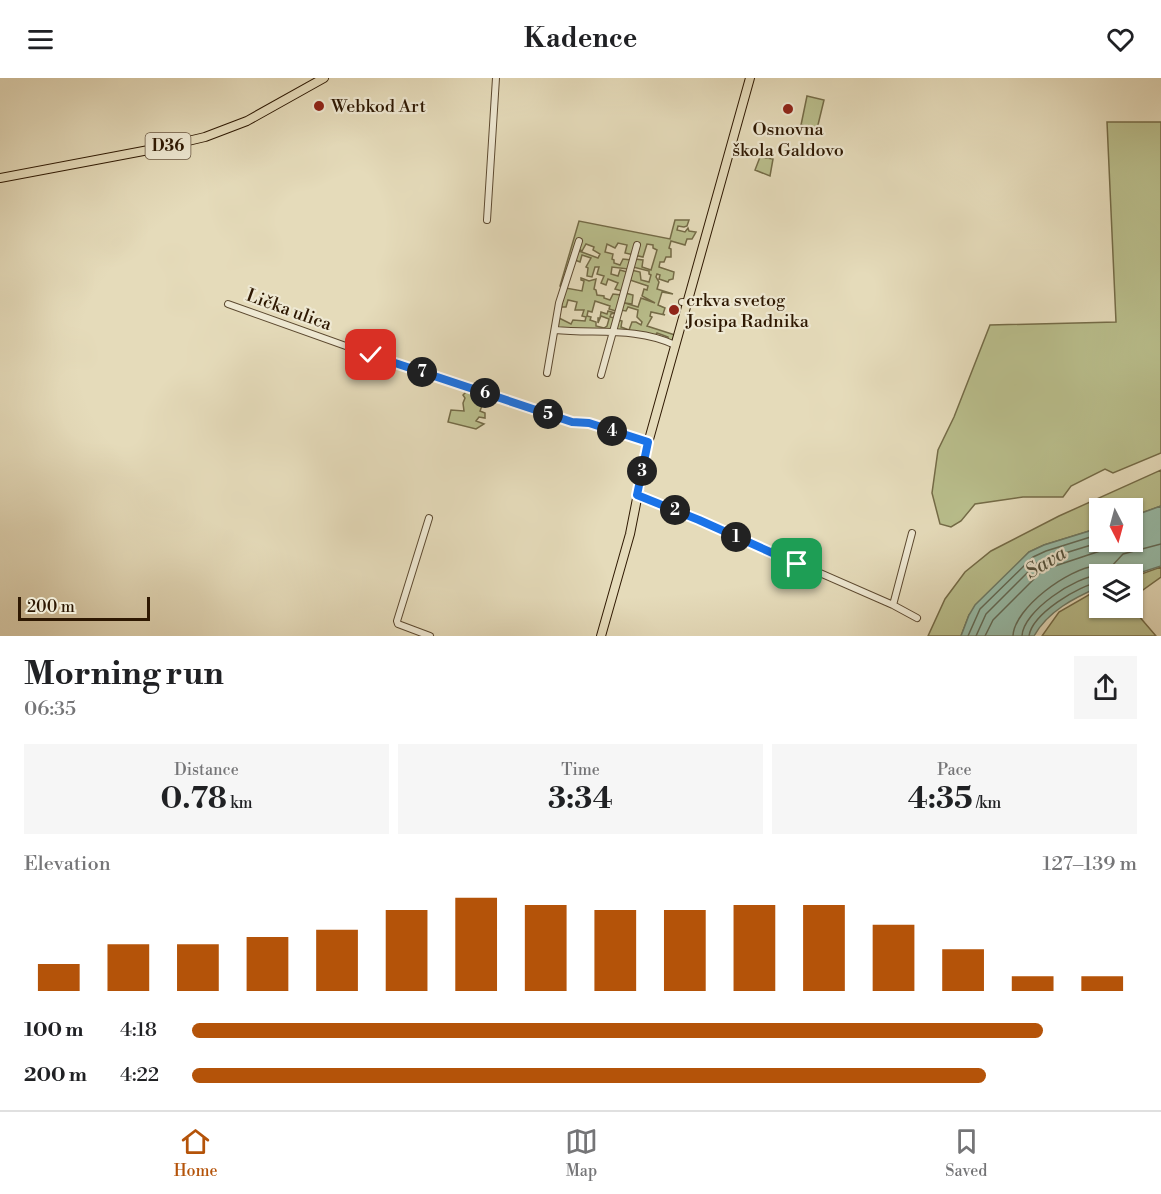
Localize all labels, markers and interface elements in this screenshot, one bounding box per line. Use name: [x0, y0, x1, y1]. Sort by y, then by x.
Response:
text: Kadence: [524, 22, 637, 56]
icon: menu: [24, 23, 57, 56]
icon: heart: [1104, 23, 1137, 56]
place label: Webkod Art: [330, 95, 426, 118]
marker: Webkod Art: [312, 99, 326, 113]
marker: Osnovna škola Galdovo: [781, 102, 795, 116]
place label: Osnovna škola Galdovo: [732, 118, 844, 162]
road number: D36: [146, 133, 190, 159]
street label: Lička ulica: [243, 284, 336, 336]
place label: crkva svetog Josipa Radnika: [685, 289, 810, 333]
marker: crkva svetog Josipa Radnika: [667, 303, 681, 317]
pin: [345, 329, 396, 380]
icon: check: [354, 338, 387, 371]
pin: 7: [407, 357, 437, 387]
text: 7: [417, 362, 427, 382]
pin: 6: [470, 378, 500, 408]
text: 6: [480, 383, 490, 403]
pin: 5: [533, 399, 563, 429]
text: 5: [543, 404, 553, 424]
pin: 4: [597, 416, 627, 446]
text: 4: [607, 421, 617, 441]
pin: 3: [627, 456, 657, 486]
text: 3: [637, 461, 647, 481]
pin: 2: [660, 495, 690, 525]
north arrow: [1089, 498, 1143, 552]
map controls: [1089, 498, 1143, 618]
text: 2: [670, 500, 680, 520]
pin: 1: [721, 522, 751, 552]
text: 1: [732, 527, 740, 547]
pin: [771, 538, 822, 589]
water label: Sava: [1021, 541, 1072, 585]
icon: arrive: [780, 547, 813, 580]
button: layers: [1089, 564, 1143, 618]
scale bar: [18, 594, 150, 622]
text: 200 m: [27, 597, 75, 617]
text: Morning run: [24, 654, 224, 695]
button: share: [1074, 656, 1137, 719]
text: 06:35: [24, 697, 76, 722]
text: Distance: [174, 760, 239, 780]
text: Time: [561, 760, 600, 780]
text: Pace: [937, 760, 972, 780]
text: 0.78: [160, 780, 227, 818]
text: 3:34: [548, 780, 613, 818]
text: 4:35: [908, 780, 973, 818]
text: km: [227, 793, 253, 813]
text: /km: [973, 793, 1001, 813]
text: Elevation: [24, 852, 111, 877]
text: 127–139 m: [1042, 852, 1137, 877]
text: 100 m: [24, 1018, 83, 1043]
text: 4:18: [120, 1018, 157, 1043]
text: 200 m: [24, 1063, 87, 1088]
text: 4:22: [120, 1063, 159, 1088]
tab: Home: [174, 1125, 218, 1181]
tab: Map: [565, 1125, 598, 1181]
tab: Saved: [945, 1125, 987, 1181]

